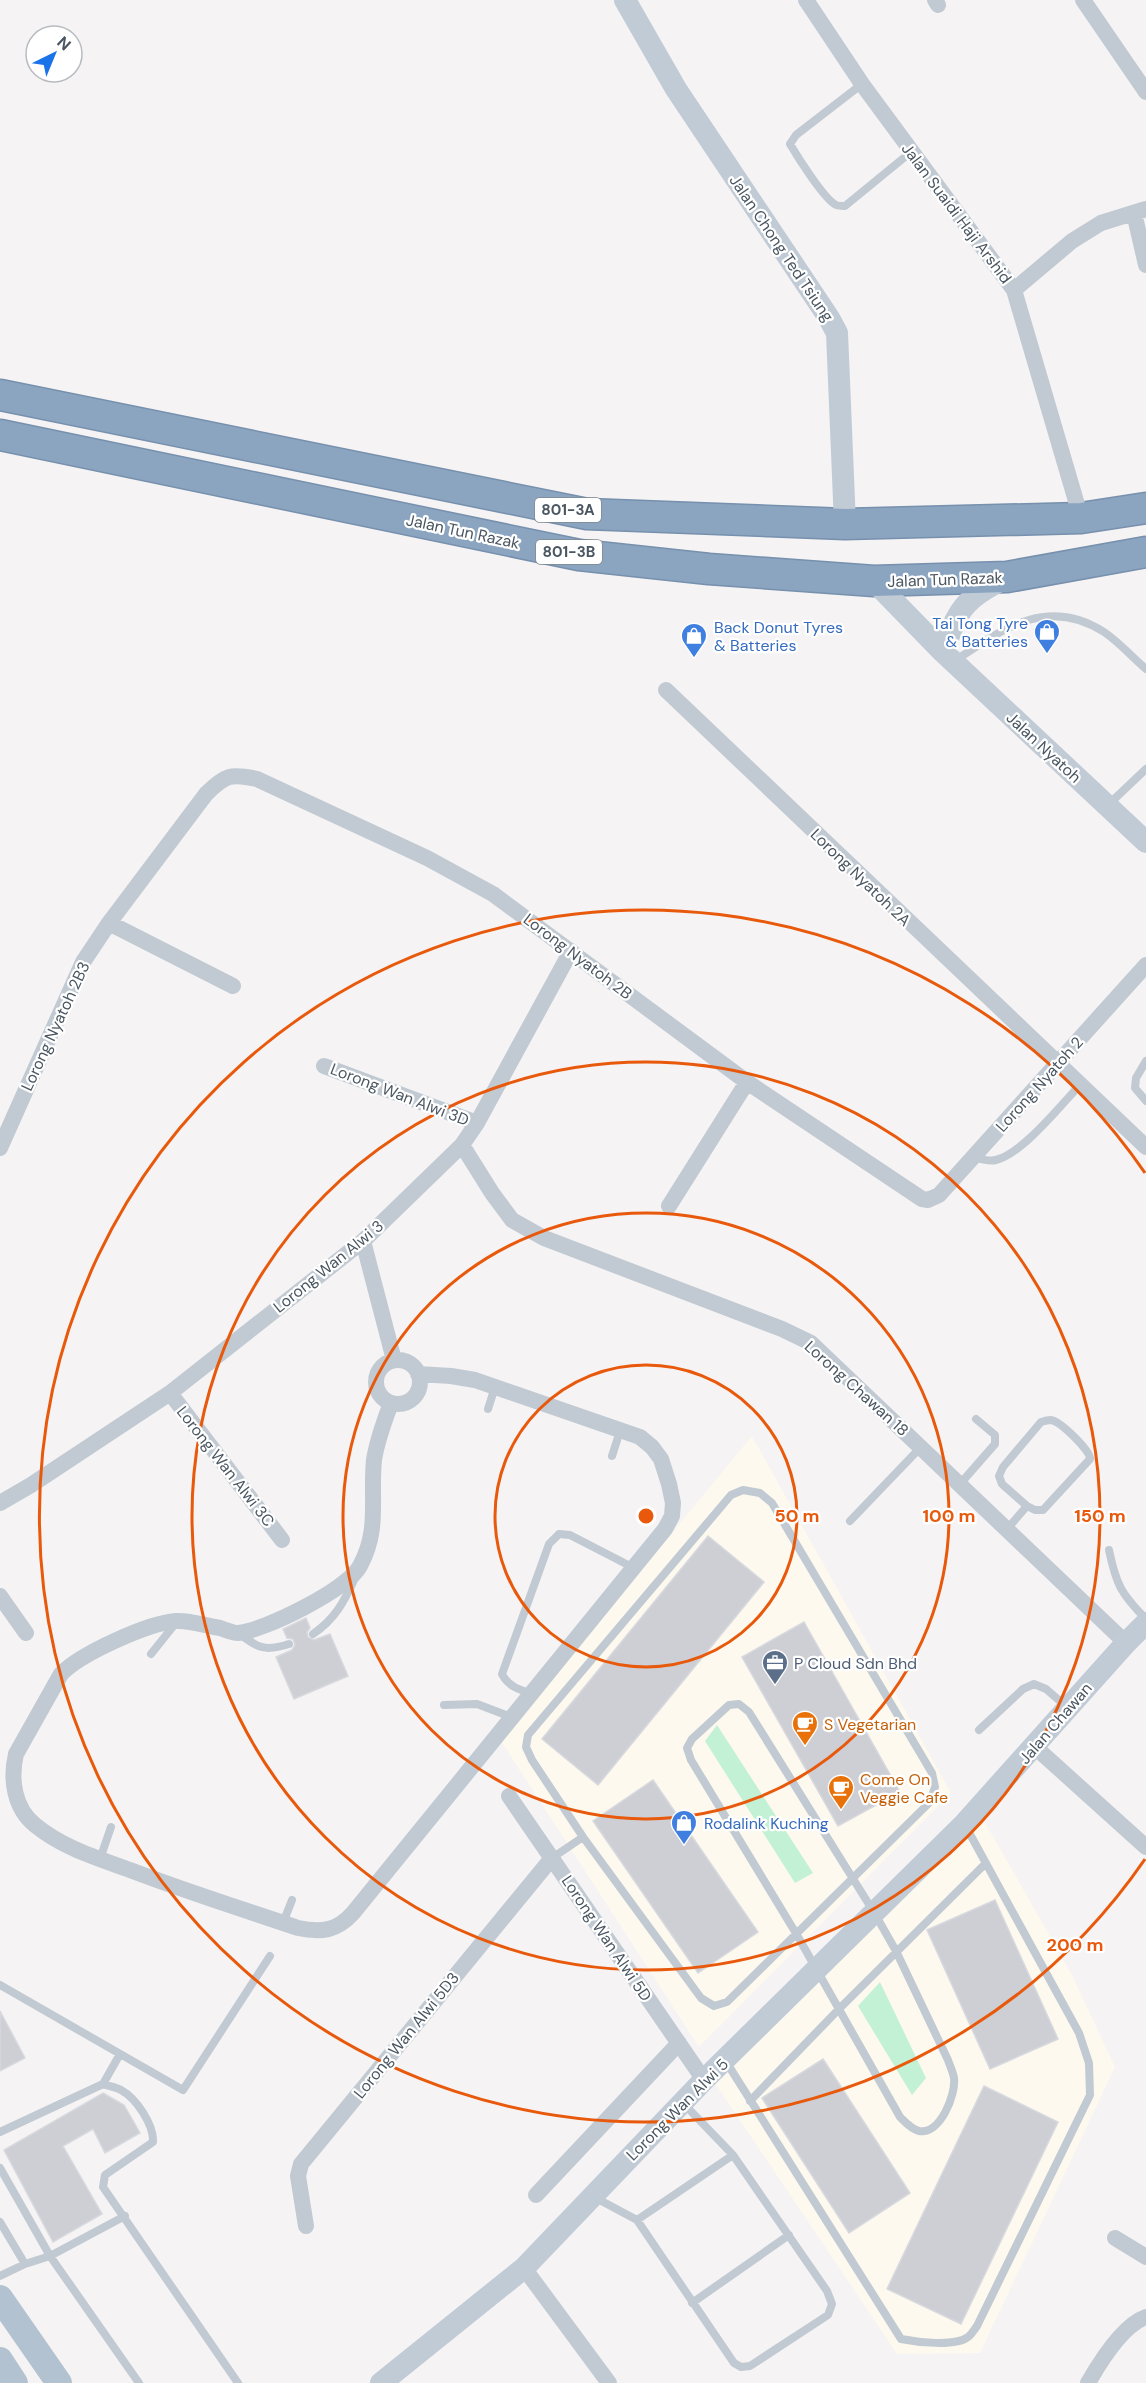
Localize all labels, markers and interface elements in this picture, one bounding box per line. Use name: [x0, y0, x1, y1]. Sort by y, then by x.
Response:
north arrow: [24, 24, 84, 84]
text: N: [52, 32, 75, 55]
street label: Jalan Suaidi Haji Arshid: [897, 139, 1016, 288]
street label: Jalan Chong Ted Tsiung: [725, 171, 839, 326]
road number: 801-3A: [535, 498, 601, 522]
street label: Jalan Tun Razak: [404, 509, 521, 554]
road number: 801-3B: [536, 540, 602, 564]
street label: Jalan Tun Razak: [887, 567, 1003, 592]
place label: Tai Tong Tyre & Batteries: [932, 613, 1028, 652]
place label: Back Donut Tyres & Batteries: [714, 617, 843, 656]
shop icon: Tai Tong Tyre & Batteries: [1032, 617, 1062, 655]
shop icon: Back Donut Tyres & Batteries: [679, 621, 709, 659]
street label: Jalan Nyatoh: [1002, 707, 1086, 787]
street label: Lorong Nyatoh 2A: [806, 824, 916, 931]
street label: Lorong Nyatoh 2B: [519, 909, 636, 1004]
street label: Lorong Nyatoh 2B3: [16, 958, 95, 1094]
street label: Lorong Nyatoh 2: [991, 1032, 1088, 1136]
street label: Lorong Wan Alwi 3D: [327, 1058, 472, 1131]
street label: Lorong Wan Alwi 3: [269, 1215, 388, 1317]
street label: Lorong Chawan 18: [800, 1336, 913, 1441]
street label: Lorong Wan Alwi 3C: [172, 1402, 279, 1531]
text: 50 m: [774, 1504, 820, 1528]
text: 100 m: [922, 1504, 976, 1528]
text: 150 m: [1074, 1504, 1126, 1528]
centre of rings: [636, 1506, 656, 1526]
office icon: P Cloud Sdn Bhd: [760, 1648, 790, 1686]
place label: P Cloud Sdn Bhd: [794, 1653, 917, 1674]
street label: Jalan Chawan: [1014, 1678, 1097, 1769]
cafe icon: S Vegetarian: [790, 1709, 820, 1747]
place label: S Vegetarian: [824, 1714, 916, 1735]
place label: Come On Veggie Cafe: [860, 1769, 948, 1808]
cafe icon: Come On Veggie Cafe: [826, 1773, 856, 1811]
shop icon: Rodalink Kuching: [669, 1808, 699, 1846]
place label: Rodalink Kuching: [704, 1813, 829, 1834]
street label: Lorong Wan Alwi 5D: [557, 1871, 656, 2005]
text: 200 m: [1047, 1933, 1103, 1957]
street label: Lorong Wan Alwi 5D3: [349, 1968, 464, 2103]
street label: Lorong Wan Alwi 5: [622, 2054, 733, 2165]

